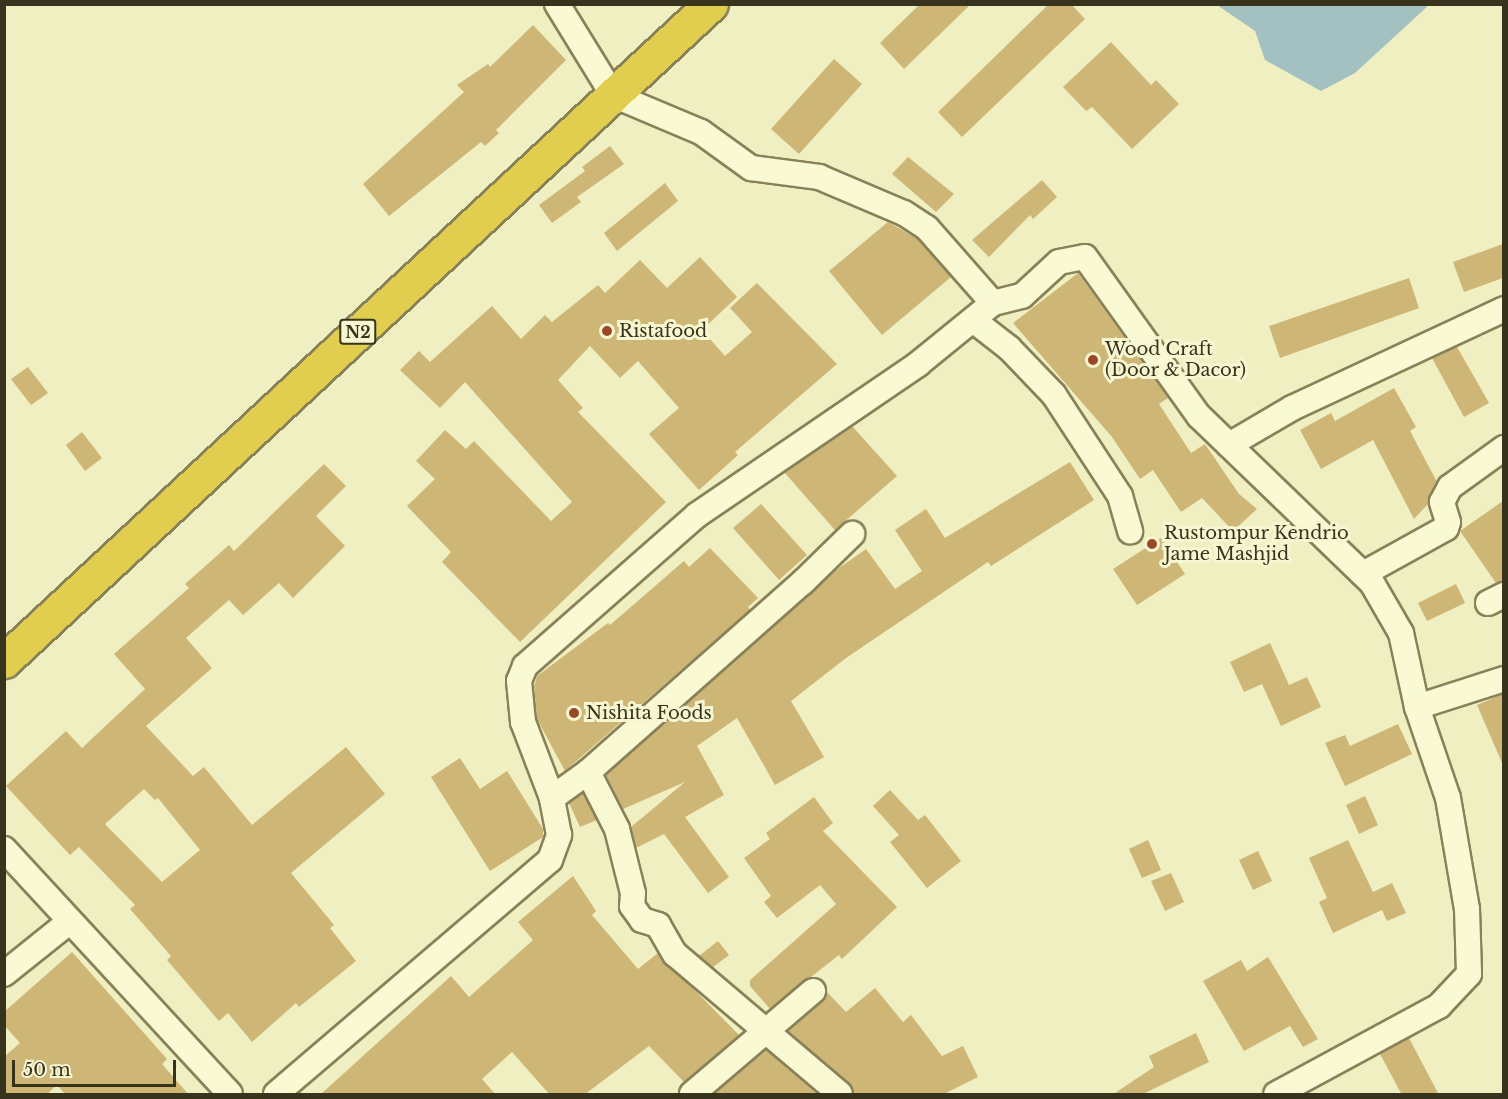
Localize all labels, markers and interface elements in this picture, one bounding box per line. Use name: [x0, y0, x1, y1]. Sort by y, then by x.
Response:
road number: N2: [338, 319, 378, 345]
place label: Ristafood: [619, 320, 707, 342]
marker: Ristafood: [600, 324, 614, 338]
place label: Wood Craft (Door & Dacor): [1105, 339, 1246, 382]
marker: Wood Craft (Door & Dacor): [1086, 353, 1100, 367]
place label: Rustompur Kendrio Jame Mashjid: [1164, 523, 1349, 566]
marker: Rustompur Kendrio Jame Mashjid: [1145, 537, 1159, 551]
place label: Nishita Foods: [586, 702, 712, 724]
marker: Nishita Foods: [567, 706, 581, 720]
scale bar: [15, 1048, 178, 1086]
text: 50 m: [23, 1059, 71, 1081]

